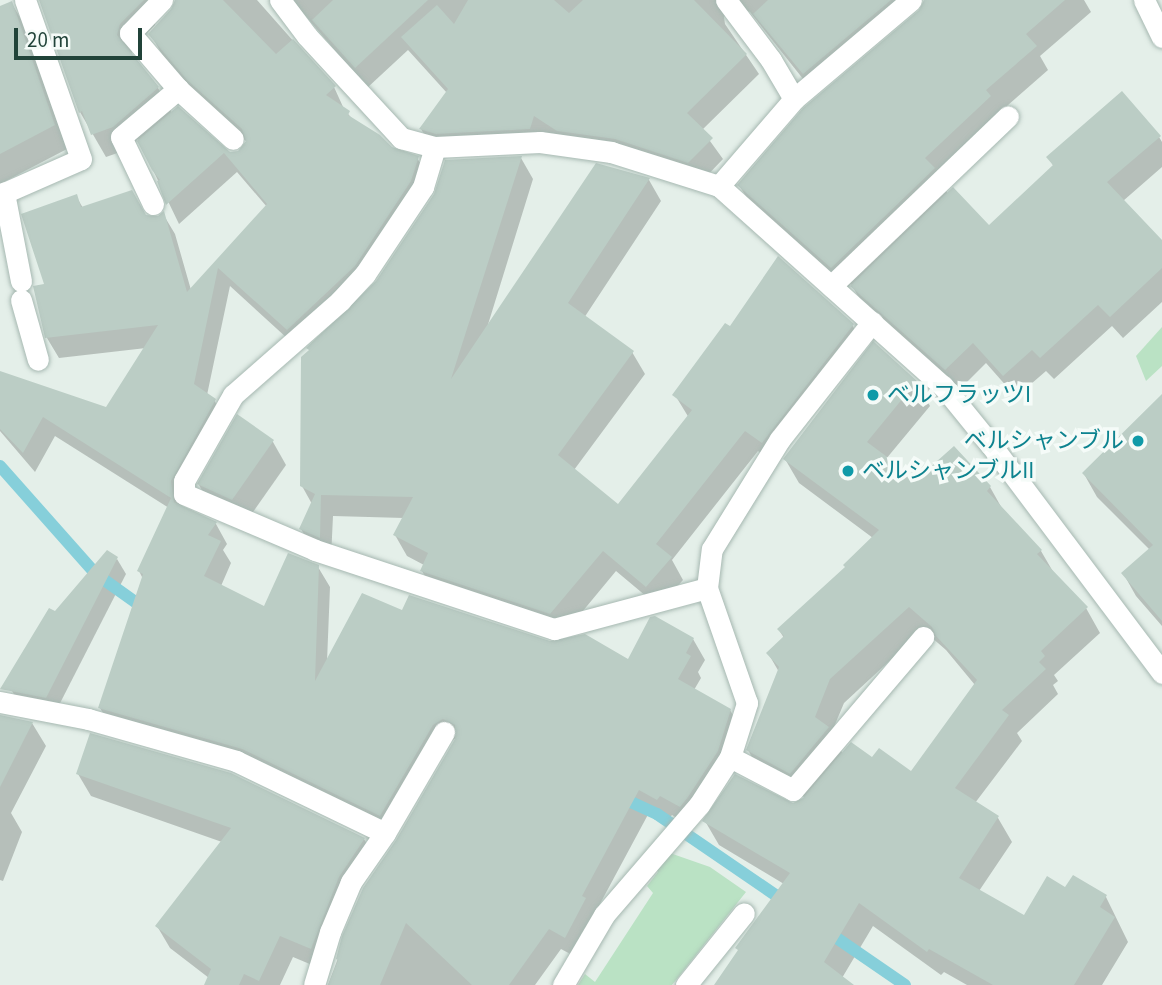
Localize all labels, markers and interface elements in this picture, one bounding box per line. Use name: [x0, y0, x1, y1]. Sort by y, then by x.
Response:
scale bar: [18, 14, 145, 58]
text: 20 m: [27, 25, 69, 55]
place label: ベルフラッツI: [887, 381, 1031, 409]
marker: ベルフラッツI: [865, 387, 881, 403]
place label: ベルシャンブル: [963, 427, 1124, 455]
marker: ベルシャンブル: [1130, 433, 1146, 449]
place label: ベルシャンブルII: [862, 457, 1035, 485]
marker: ベルシャンブルII: [840, 463, 856, 479]

